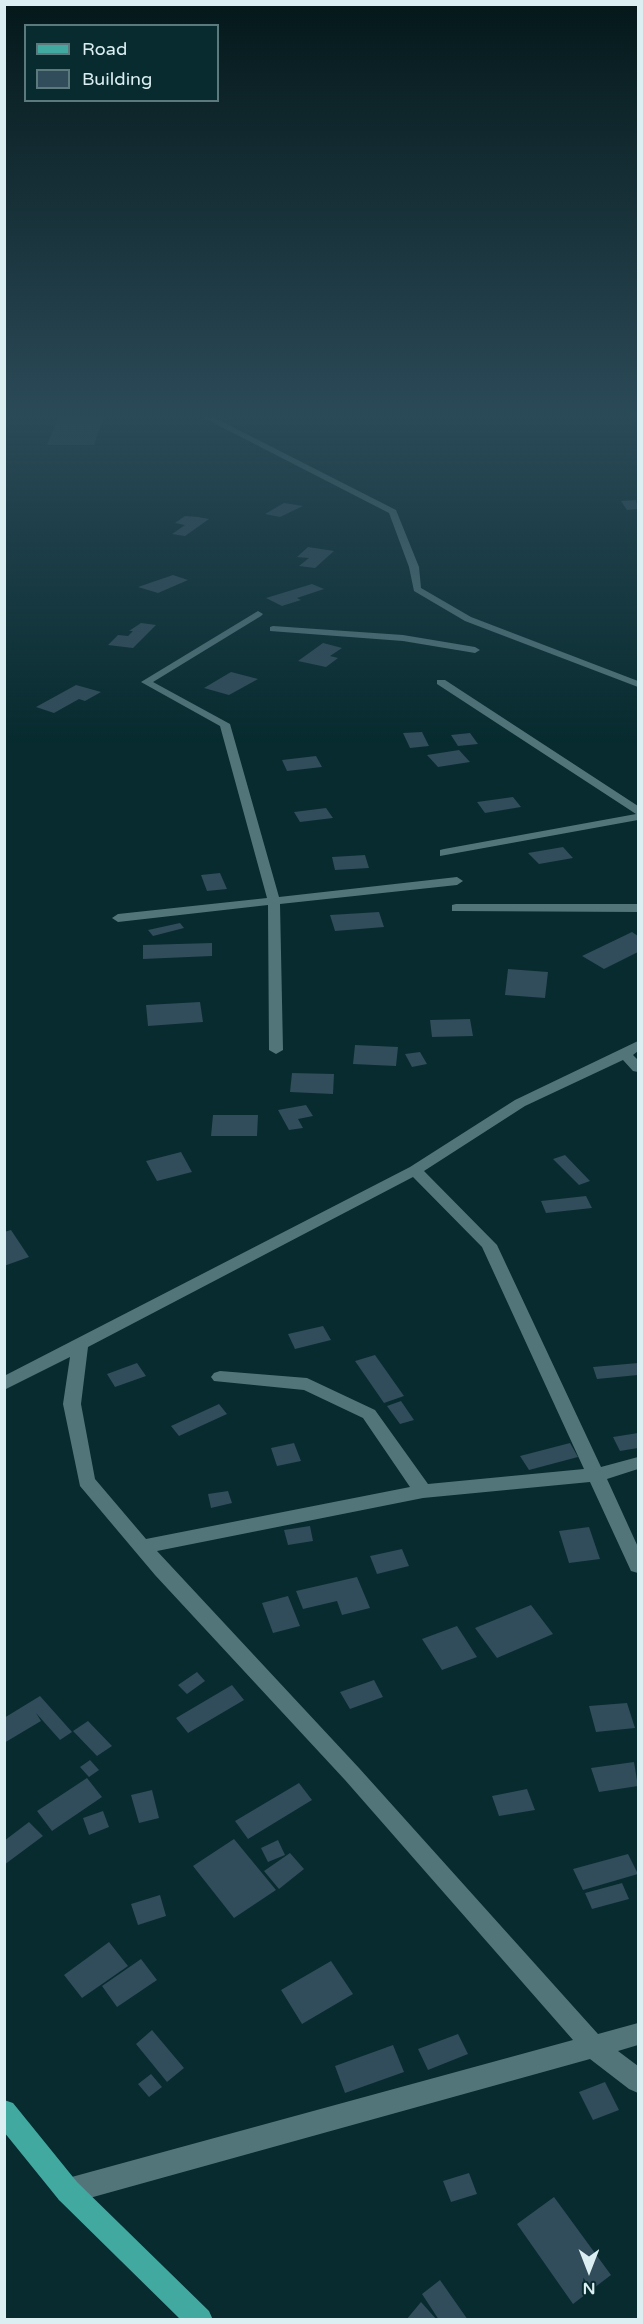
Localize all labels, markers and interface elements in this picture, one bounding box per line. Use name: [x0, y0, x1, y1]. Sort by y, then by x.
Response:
legend: [24, 24, 219, 102]
text: Road: [82, 38, 127, 60]
text: Building: [82, 68, 152, 90]
north arrow: [559, 2240, 619, 2300]
text: N: [583, 2278, 595, 2298]

